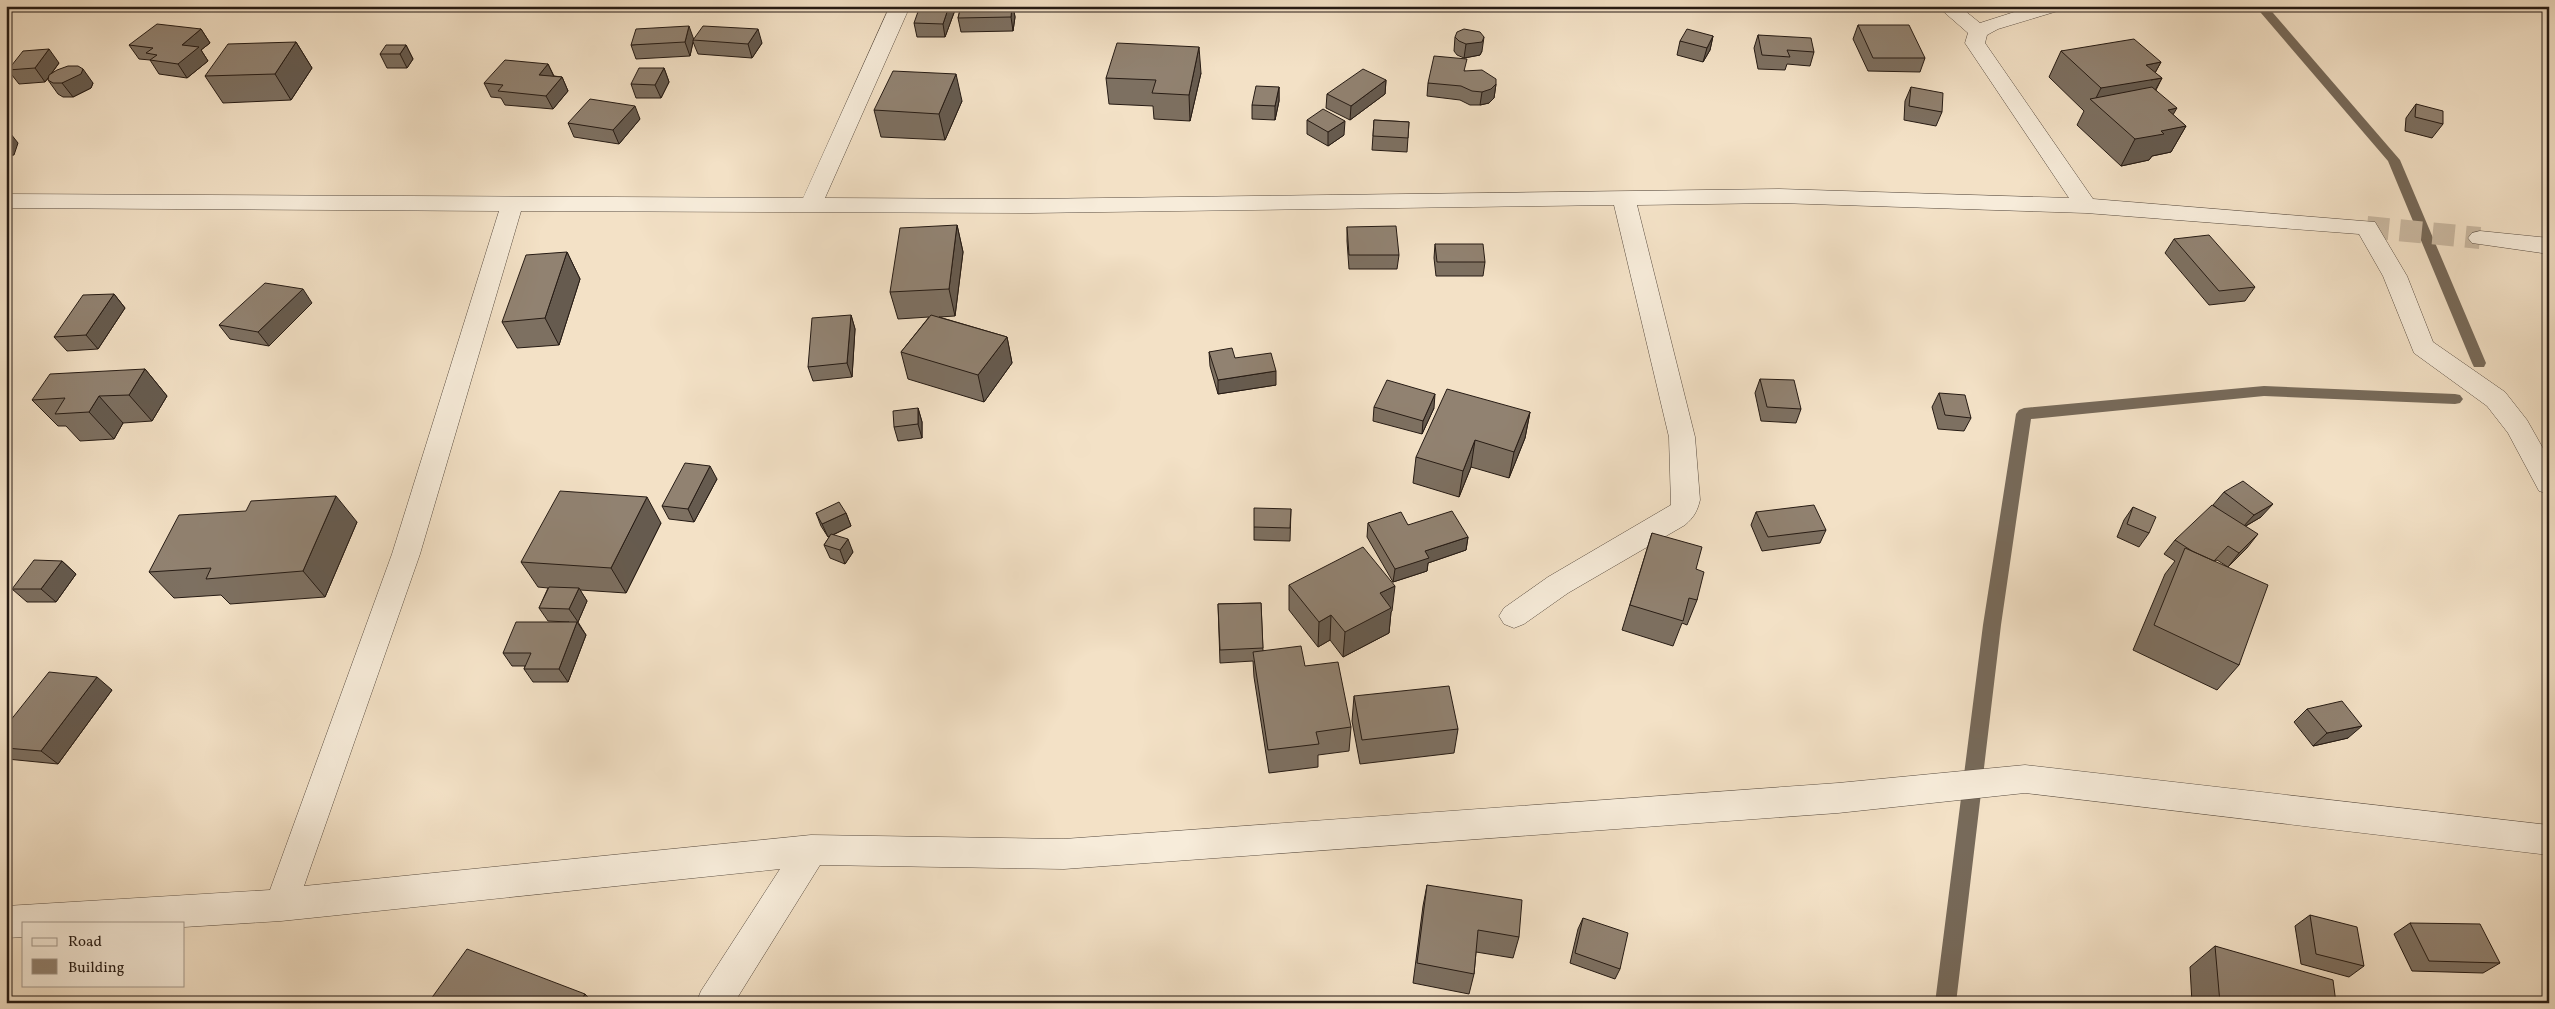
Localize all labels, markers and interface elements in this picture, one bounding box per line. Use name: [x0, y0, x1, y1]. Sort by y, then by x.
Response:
legend: [22, 922, 185, 986]
text: Road: [68, 932, 102, 953]
text: Building: [68, 958, 125, 979]

